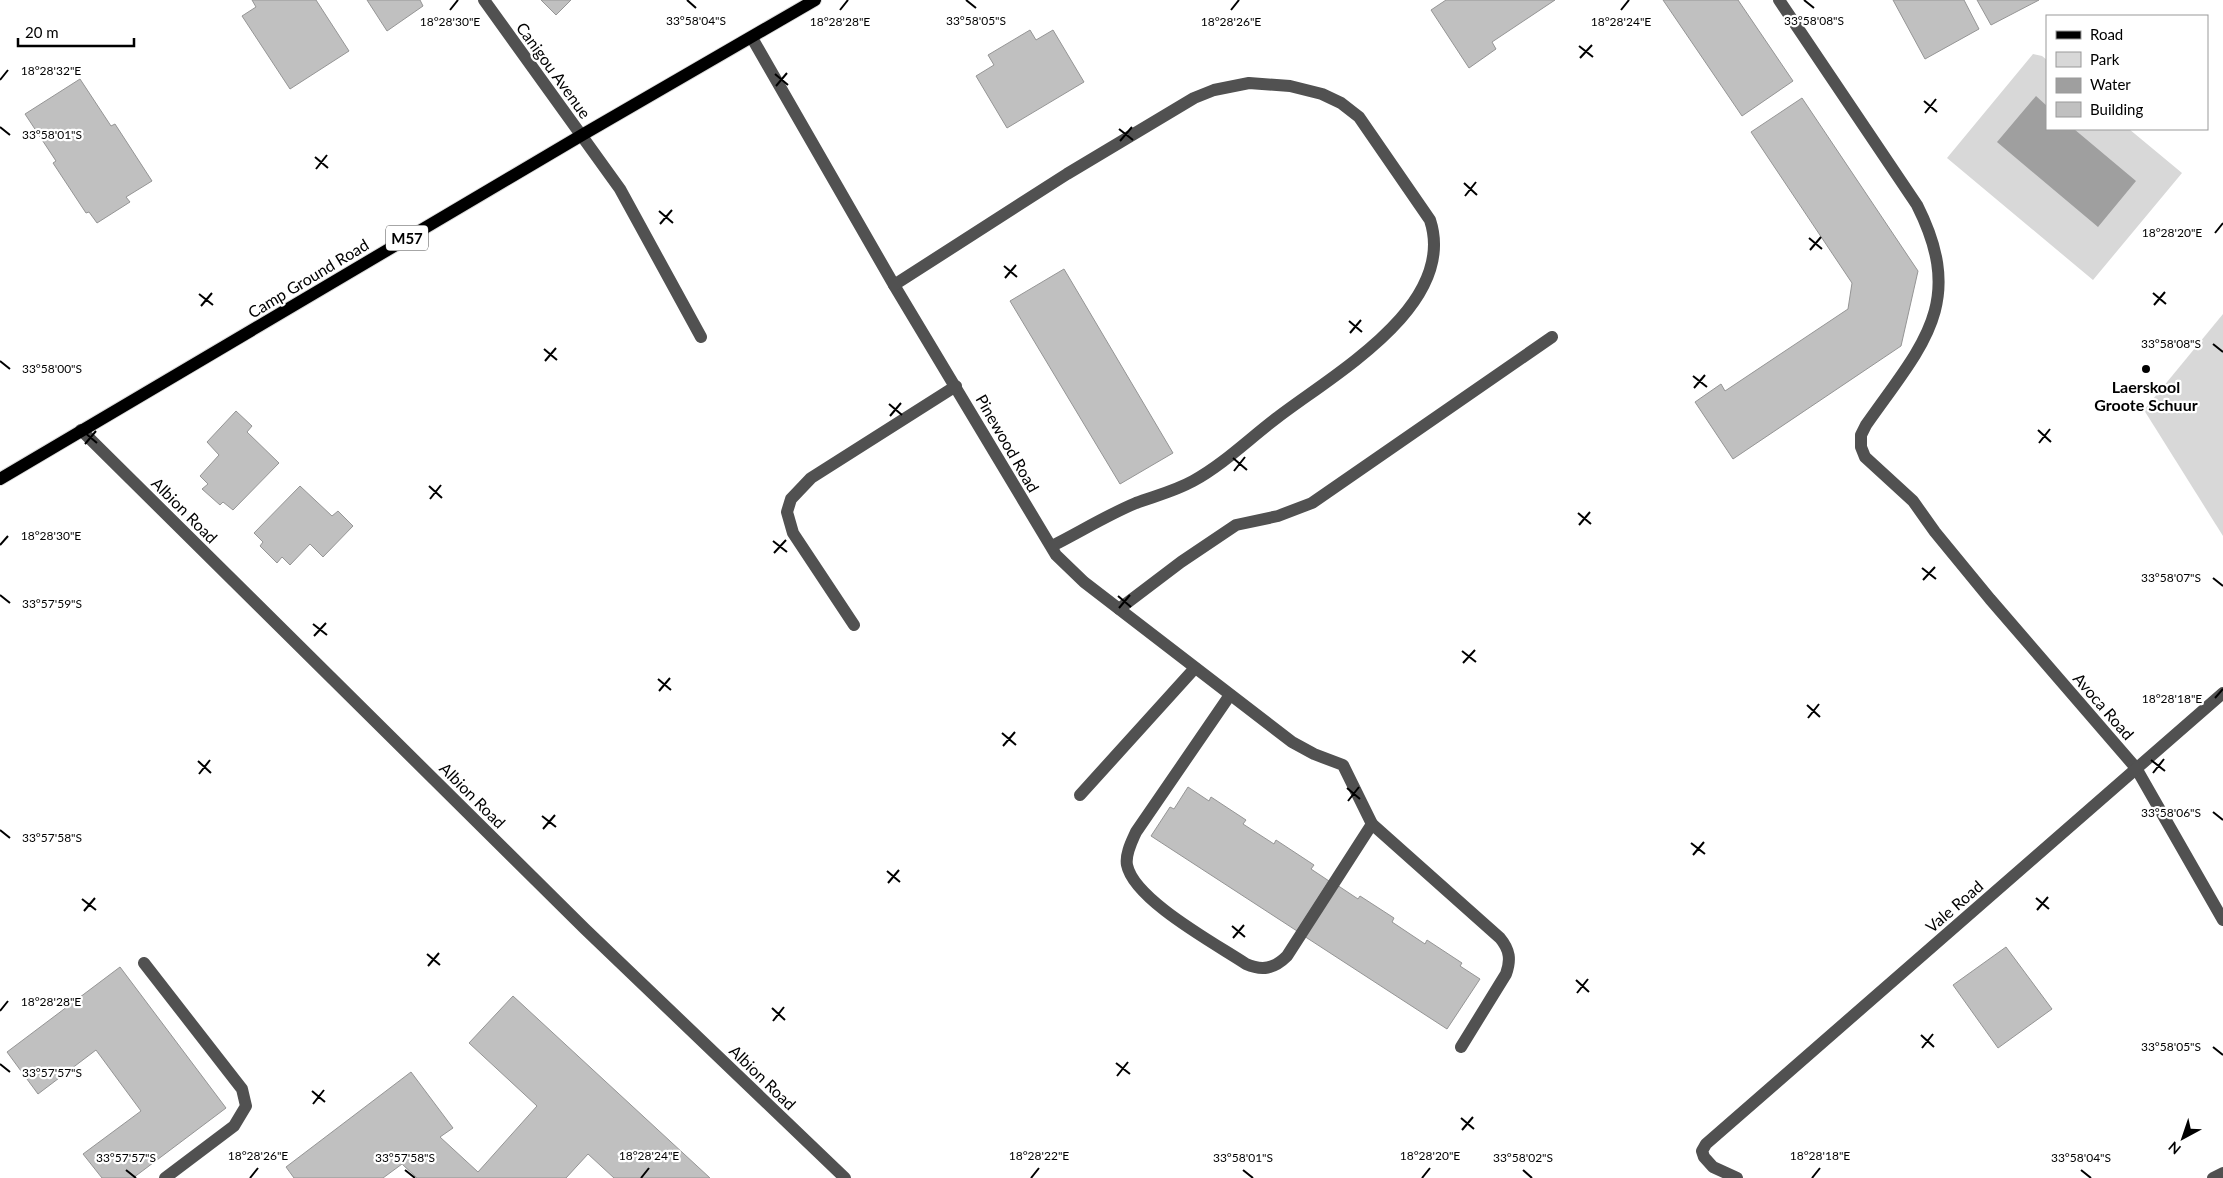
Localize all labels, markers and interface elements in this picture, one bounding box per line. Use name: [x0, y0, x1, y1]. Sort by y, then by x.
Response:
text: 33°58'04"S: [666, 13, 726, 28]
text: 33°58'05"S: [946, 13, 1006, 28]
text: 33°58'08"S: [1784, 13, 1844, 28]
text: 18°28'30"E: [420, 14, 480, 29]
text: 18°28'28"E: [810, 14, 870, 29]
text: 18°28'26"E: [1201, 14, 1261, 29]
text: 18°28'24"E: [1591, 14, 1651, 29]
scale bar: [18, 15, 134, 47]
legend: [2046, 15, 2208, 130]
street label: Canigou Avenue: [513, 18, 595, 122]
text: 20 m: [25, 23, 59, 41]
text: Road: [2090, 25, 2123, 43]
text: Park: [2090, 50, 2120, 68]
text: 18°28'32"E: [21, 63, 81, 78]
text: Water: [2090, 75, 2131, 93]
text: Building: [2090, 100, 2143, 118]
text: 33°58'01"S: [22, 127, 82, 142]
text: 18°28'20"E: [2142, 225, 2202, 240]
road number: M57: [386, 226, 428, 250]
street label: Camp Ground Road: [244, 234, 372, 322]
text: 33°58'08"S: [2141, 336, 2201, 351]
text: 33°58'00"S: [22, 361, 82, 376]
marker: Laerskool Groote Schuur: [2140, 363, 2152, 375]
place label: Laerskool Groote Schuur: [2094, 377, 2198, 414]
street label: Pinewood Road: [972, 391, 1044, 495]
street label: Albion Road: [148, 473, 222, 547]
text: 18°28'30"E: [21, 528, 81, 543]
text: 33°58'07"S: [2141, 570, 2201, 585]
text: 33°57'59"S: [22, 596, 82, 611]
street label: Avoca Road: [2070, 669, 2138, 743]
text: 18°28'18"E: [2142, 691, 2202, 706]
street label: Albion Road: [436, 758, 510, 832]
text: 33°58'06"S: [2141, 805, 2201, 820]
text: 33°57'58"S: [22, 830, 82, 845]
street label: Vale Road: [1922, 876, 1986, 936]
text: 18°28'28"E: [21, 994, 81, 1009]
text: 33°58'05"S: [2141, 1039, 2201, 1054]
street label: Albion Road: [726, 1041, 800, 1113]
text: 33°57'57"S: [22, 1065, 82, 1080]
north arrow: [2158, 1113, 2208, 1163]
text: N: [2165, 1138, 2184, 1158]
text: 18°28'26"E: [228, 1148, 288, 1163]
text: 18°28'24"E: [619, 1148, 679, 1163]
text: 18°28'22"E: [1009, 1148, 1069, 1163]
text: 18°28'20"E: [1400, 1148, 1460, 1163]
text: 18°28'18"E: [1790, 1148, 1850, 1163]
text: 33°57'57"S: [96, 1150, 156, 1165]
text: 33°57'58"S: [375, 1150, 435, 1165]
text: 33°58'01"S: [1213, 1150, 1273, 1165]
text: 33°58'02"S: [1493, 1150, 1553, 1165]
text: 33°58'04"S: [2051, 1150, 2111, 1165]

